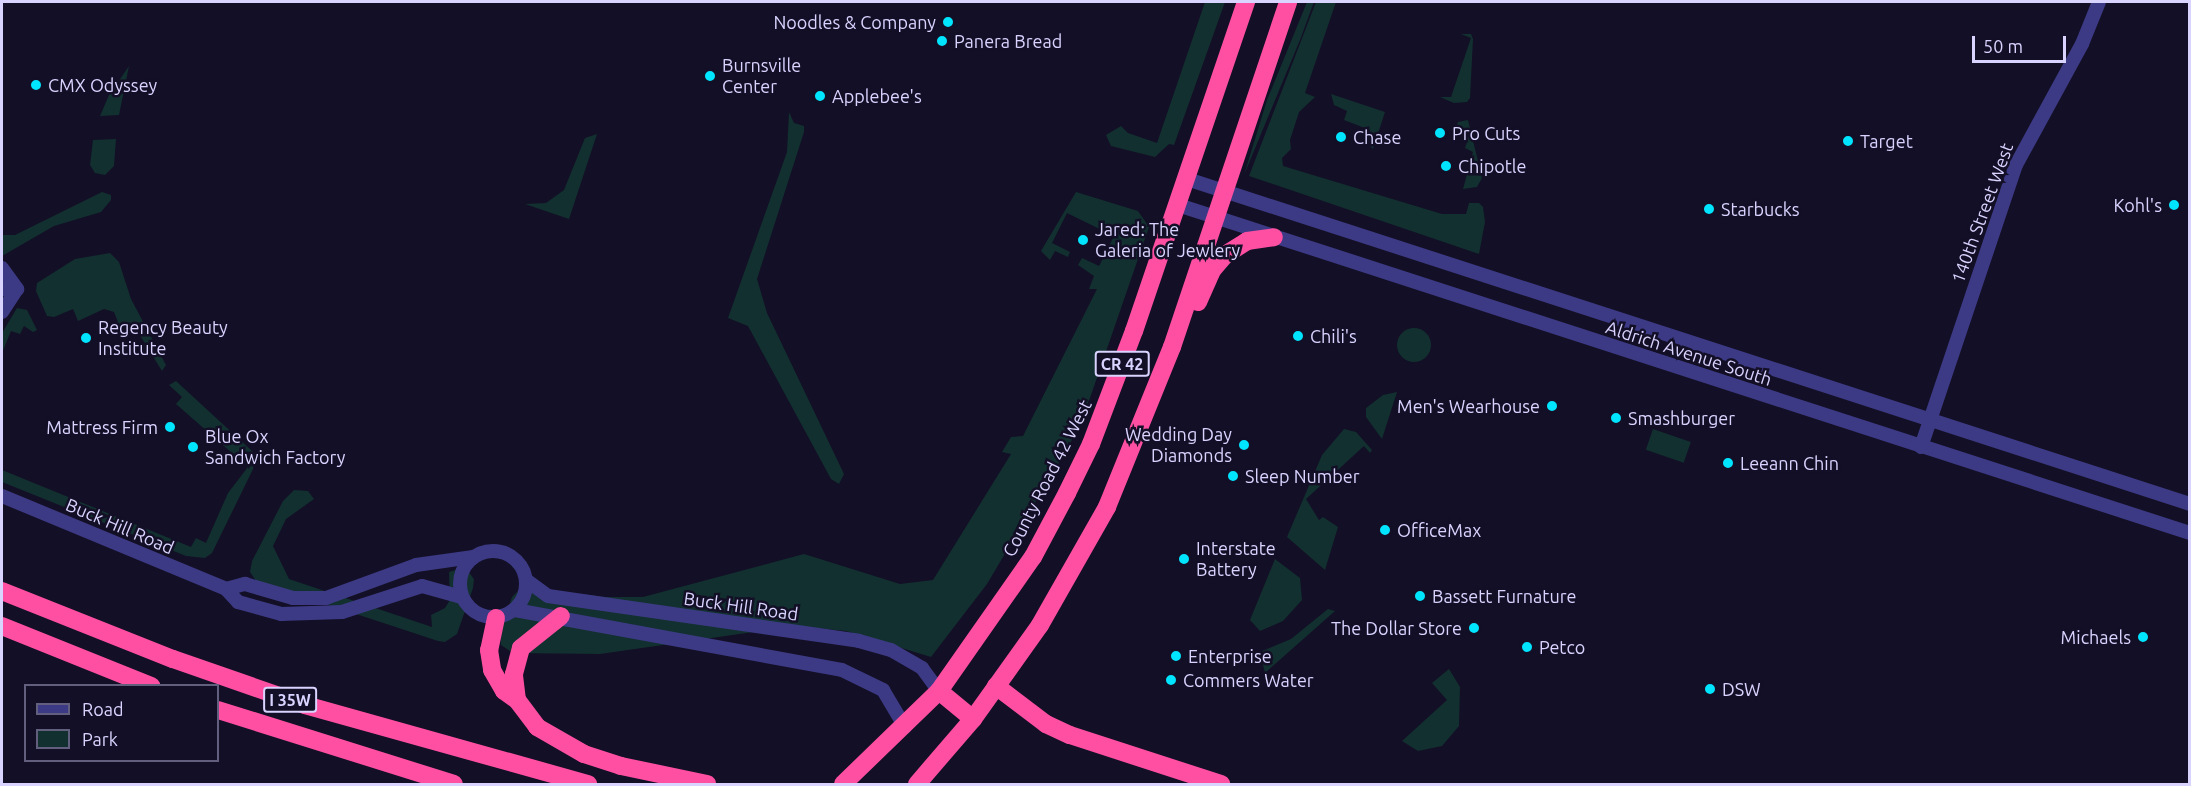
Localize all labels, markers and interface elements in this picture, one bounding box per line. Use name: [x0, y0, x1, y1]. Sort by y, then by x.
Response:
place label: Noodles & Company: [773, 11, 936, 33]
marker: Noodles & Company: [941, 15, 955, 29]
scale bar: [1975, 24, 2070, 62]
place label: Panera Bread: [954, 30, 1062, 52]
marker: Panera Bread: [935, 34, 949, 48]
text: 50 m: [1983, 36, 2023, 56]
place label: Burnsville Center: [722, 55, 801, 98]
marker: Burnsville Center: [703, 69, 717, 83]
place label: CMX Odyssey: [48, 74, 157, 96]
marker: CMX Odyssey: [29, 78, 43, 92]
place label: Applebee's: [832, 85, 922, 107]
marker: Applebee's: [813, 89, 827, 103]
place label: Pro Cuts: [1452, 122, 1520, 144]
place label: Chase: [1353, 126, 1401, 148]
marker: Pro Cuts: [1433, 126, 1447, 140]
marker: Chase: [1334, 130, 1348, 144]
place label: Target: [1860, 130, 1913, 152]
marker: Target: [1841, 134, 1855, 148]
street label: 140th Street West: [1947, 140, 2017, 286]
place label: Chipotle: [1458, 155, 1526, 177]
marker: Chipotle: [1439, 159, 1453, 173]
place label: Kohl's: [2114, 194, 2162, 216]
place label: Starbucks: [1721, 198, 1800, 220]
marker: Kohl's: [2167, 198, 2181, 212]
marker: Starbucks: [1702, 202, 1716, 216]
place label: Jared: The Galeria of Jewlery: [1095, 219, 1240, 262]
marker: Jared: The Galeria of Jewlery: [1076, 233, 1090, 247]
street label: Aldrich Avenue South: [1603, 316, 1775, 390]
place label: Regency Beauty Institute: [98, 317, 228, 360]
place label: Chili's: [1310, 325, 1357, 347]
marker: Chili's: [1291, 329, 1305, 343]
marker: Regency Beauty Institute: [79, 331, 93, 345]
road number: CR 42: [1094, 351, 1150, 377]
place label: Men's Wearhouse: [1397, 395, 1540, 417]
street label: County Road 42 West: [998, 396, 1096, 560]
marker: Men's Wearhouse: [1545, 399, 1559, 413]
place label: Smashburger: [1628, 407, 1735, 429]
marker: Smashburger: [1609, 411, 1623, 425]
place label: Mattress Firm: [46, 416, 158, 438]
marker: Mattress Firm: [163, 420, 177, 434]
place label: Wedding Day Diamonds: [1125, 424, 1232, 466]
place label: Blue Ox Sandwich Factory: [205, 426, 345, 468]
marker: Wedding Day Diamonds: [1237, 438, 1251, 452]
marker: Blue Ox Sandwich Factory: [186, 440, 200, 454]
place label: Leeann Chin: [1740, 452, 1839, 474]
marker: Leeann Chin: [1721, 456, 1735, 470]
place label: Sleep Number: [1245, 465, 1360, 487]
marker: Sleep Number: [1226, 469, 1240, 483]
street label: Buck Hill Road: [63, 494, 177, 558]
place label: OfficeMax: [1397, 519, 1481, 541]
marker: OfficeMax: [1378, 523, 1392, 537]
place label: Interstate Battery: [1196, 538, 1276, 580]
marker: Interstate Battery: [1177, 552, 1191, 566]
place label: Bassett Furnature: [1432, 585, 1576, 607]
street label: Buck Hill Road: [682, 587, 800, 625]
marker: Bassett Furnature: [1413, 589, 1427, 603]
place label: The Dollar Store: [1331, 617, 1462, 639]
marker: The Dollar Store: [1467, 621, 1481, 635]
place label: Michaels: [2061, 626, 2131, 648]
marker: Michaels: [2136, 630, 2150, 644]
place label: Petco: [1539, 636, 1585, 658]
marker: Petco: [1520, 640, 1534, 654]
place label: Enterprise: [1188, 645, 1272, 667]
marker: Enterprise: [1169, 649, 1183, 663]
place label: Commers Water: [1183, 669, 1314, 691]
marker: Commers Water: [1164, 673, 1178, 687]
place label: DSW: [1722, 678, 1761, 700]
marker: DSW: [1703, 682, 1717, 696]
legend: [24, 684, 219, 762]
road number: I 35W: [263, 687, 317, 713]
text: Road: [82, 699, 124, 719]
text: Park: [82, 729, 118, 749]

